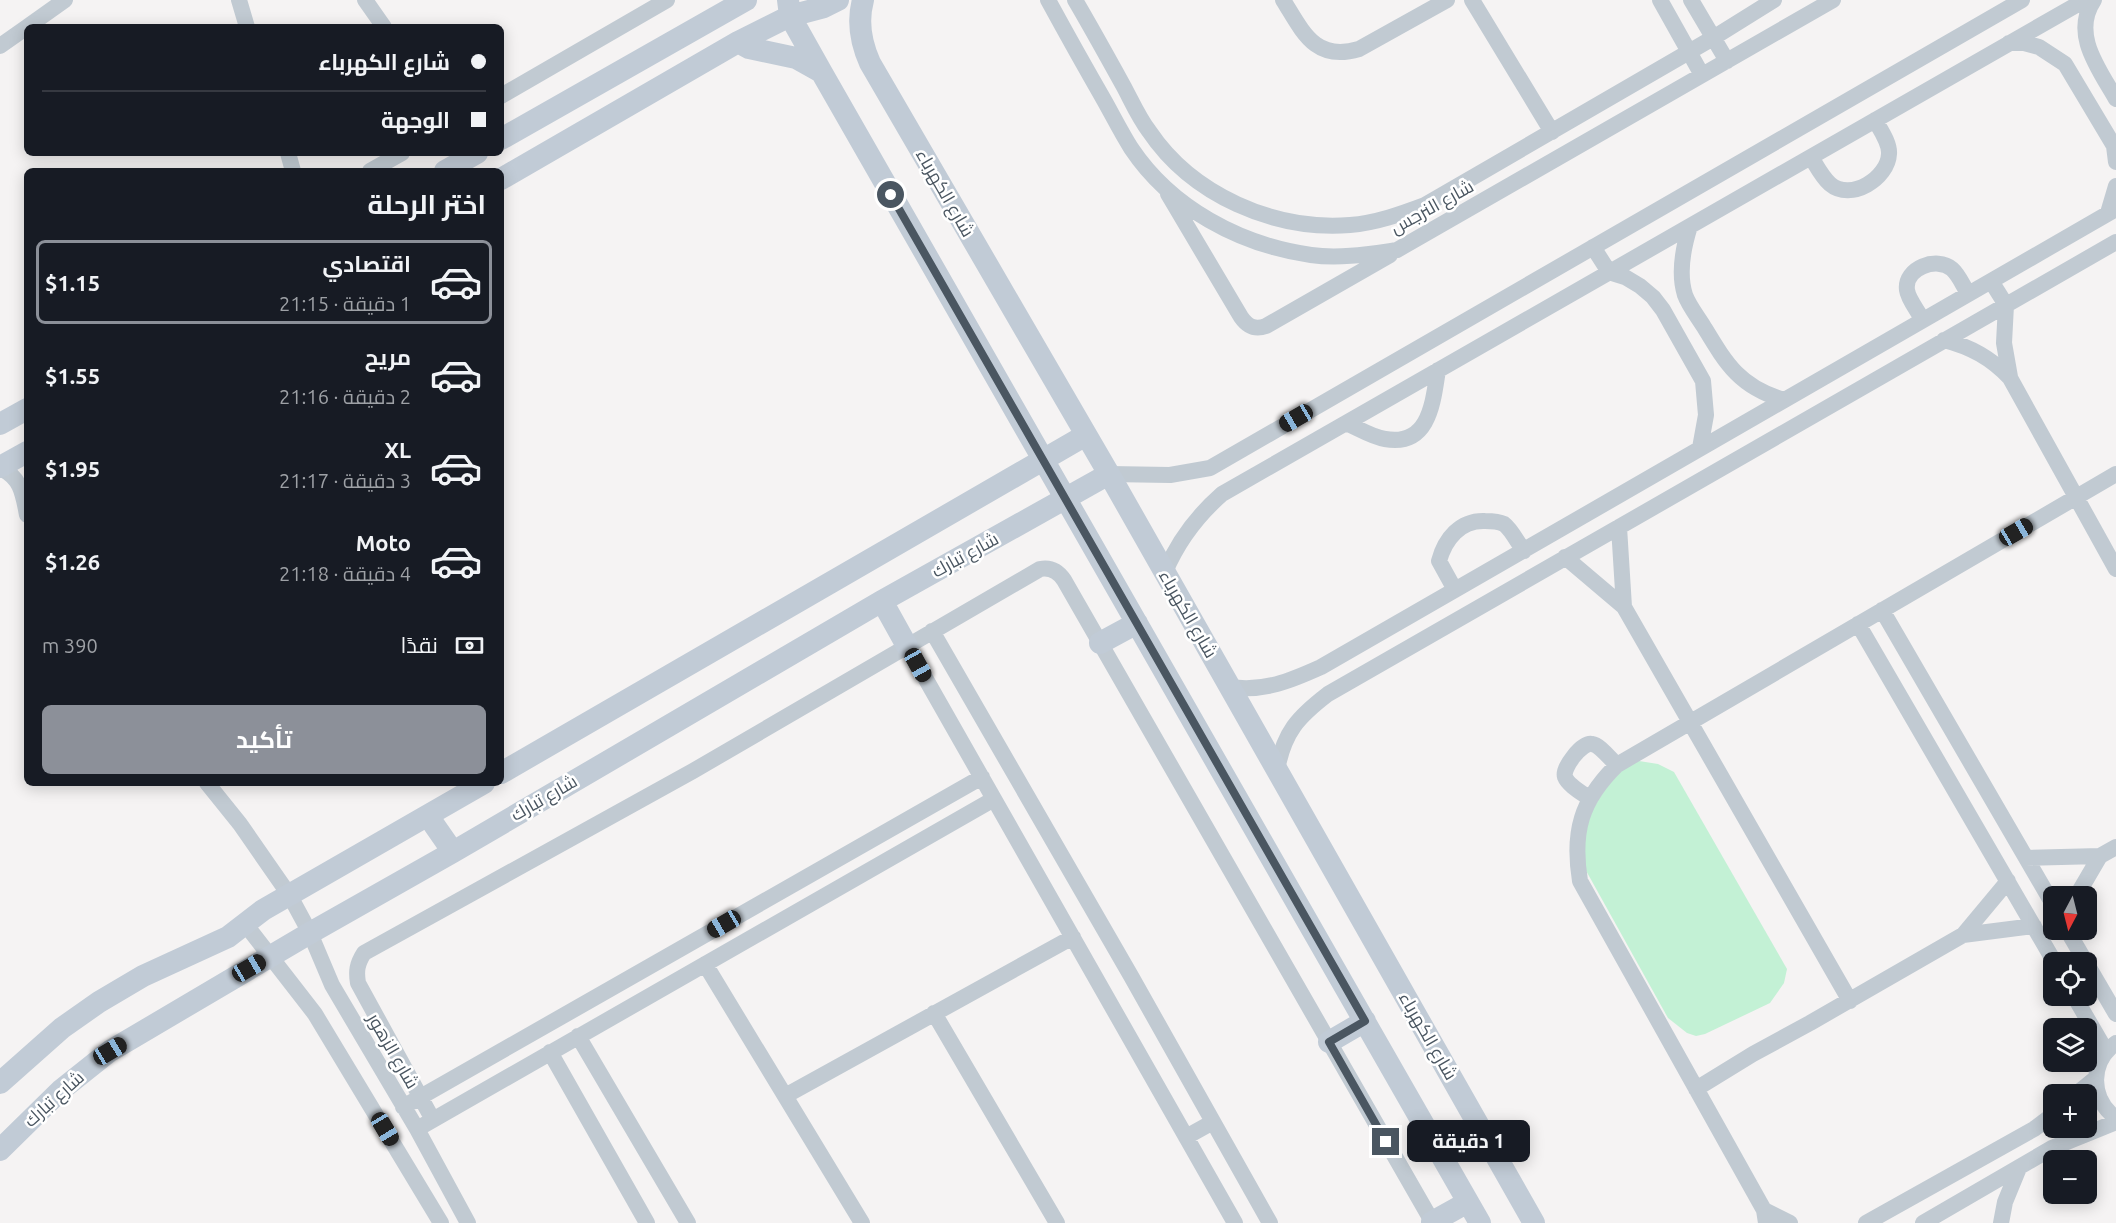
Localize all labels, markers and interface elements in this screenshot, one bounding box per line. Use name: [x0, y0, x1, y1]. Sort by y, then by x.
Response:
text: شارع الكهرباء: [318, 49, 450, 74]
text: الوجهة: [381, 107, 450, 132]
street label: شارع الكهرباء: [910, 145, 979, 241]
street label: شارع النرجس: [1386, 175, 1478, 240]
route start: [877, 181, 904, 208]
text: اختر الرحلة: [367, 189, 486, 219]
text: اقتصادي: [322, 251, 411, 276]
icon: car: [429, 255, 483, 309]
text: $1.15: [45, 270, 100, 295]
text: 1 دقيقة · 21:15: [279, 292, 411, 315]
text: مريح: [365, 344, 411, 369]
icon: car: [429, 348, 483, 402]
text: $1.55: [45, 363, 100, 388]
text: 2 دقيقة · 21:16: [279, 385, 411, 408]
car: [1276, 401, 1316, 435]
text: XL: [384, 437, 411, 462]
icon: car: [429, 441, 483, 495]
text: $1.95: [45, 456, 100, 481]
text: 3 دقيقة · 21:17: [279, 469, 411, 492]
car: [1996, 515, 2036, 549]
street label: شارع تبارك: [928, 528, 1003, 583]
text: Moto: [356, 530, 411, 555]
icon: car: [429, 534, 483, 588]
text: $1.26: [45, 549, 100, 574]
text: 4 دقيقة · 21:18: [279, 562, 411, 585]
street label: شارع الكهرباء: [1153, 566, 1222, 662]
icon: cash: [453, 629, 486, 662]
text: نقدًا: [400, 632, 438, 657]
text: 390 m: [42, 634, 98, 657]
car: [901, 645, 935, 685]
button: تأكيد: [42, 705, 486, 774]
street label: شارع تبارك: [507, 770, 582, 827]
north arrow: [2043, 886, 2097, 940]
map controls: [2043, 886, 2097, 1204]
car: [704, 907, 744, 941]
car: [229, 951, 269, 985]
button: locate: [2043, 952, 2097, 1006]
street label: شارع الكهرباء: [1393, 988, 1462, 1084]
street label: شارع الزهور: [361, 1008, 423, 1093]
button: layers: [2043, 1018, 2097, 1072]
car: [90, 1034, 130, 1068]
street label: شارع تبارك: [19, 1066, 89, 1132]
button: +: [2043, 1084, 2097, 1138]
car: [368, 1109, 402, 1149]
callout: 1 دقيقة: [1407, 1121, 1530, 1163]
route end: [1372, 1128, 1399, 1155]
text: 1 دقيقة: [1432, 1129, 1505, 1152]
button: −: [2043, 1150, 2097, 1204]

